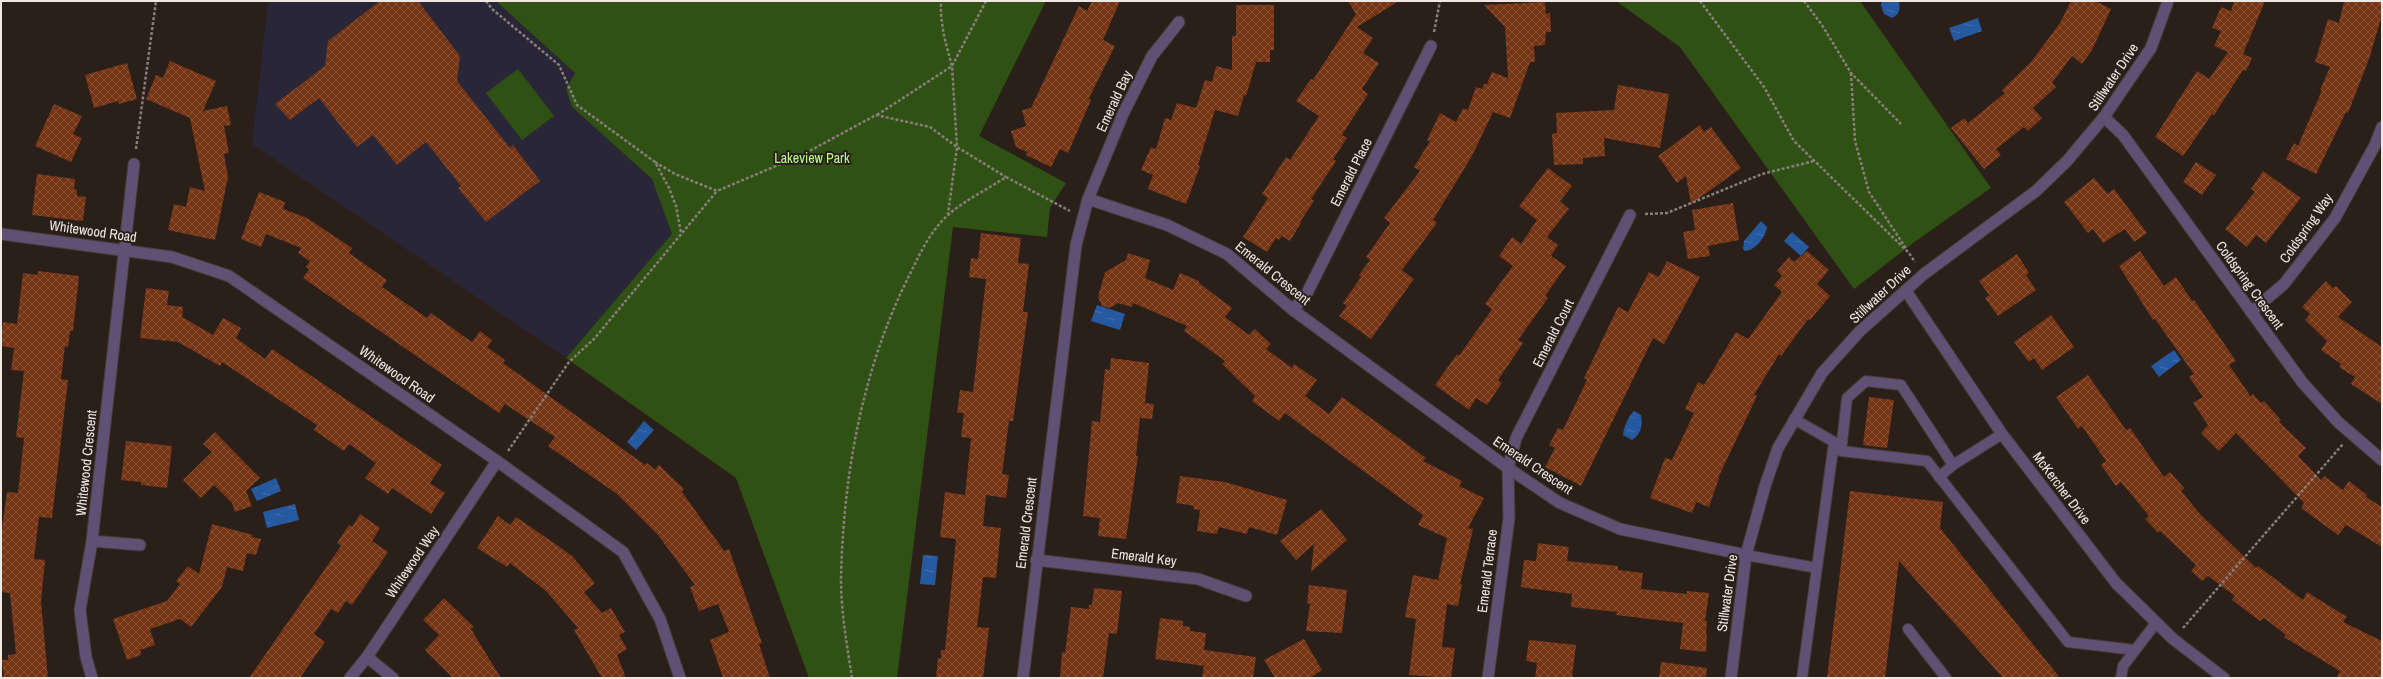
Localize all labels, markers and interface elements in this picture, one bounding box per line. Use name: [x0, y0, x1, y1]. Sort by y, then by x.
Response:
street label: Stillwater Drive: [2084, 40, 2142, 114]
street label: Emerald Bay: [1092, 67, 1136, 135]
street label: Emerald Place: [1326, 135, 1376, 209]
park label: Lakeview Park: [774, 149, 850, 167]
street label: Coldspring Way: [2275, 189, 2337, 266]
street label: Whitewood Road: [48, 216, 138, 246]
street label: Emerald Crescent: [1232, 237, 1314, 309]
street label: Coldspring Crescent: [2212, 237, 2288, 333]
street label: Stillwater Drive: [1845, 261, 1915, 327]
street label: Emerald Court: [1528, 296, 1578, 370]
street label: Whitewood Road: [356, 341, 438, 407]
street label: Whitewood Crescent: [71, 409, 101, 517]
street label: Emerald Crescent: [1490, 432, 1576, 498]
street label: McKercher Drive: [2029, 448, 2095, 528]
street label: Emerald Crescent: [1011, 476, 1041, 570]
street label: Whitewood Way: [381, 522, 443, 602]
street label: Emerald Terrace: [1473, 528, 1501, 614]
street label: Emerald Key: [1110, 544, 1178, 570]
street label: Stillwater Drive: [1713, 553, 1741, 633]

